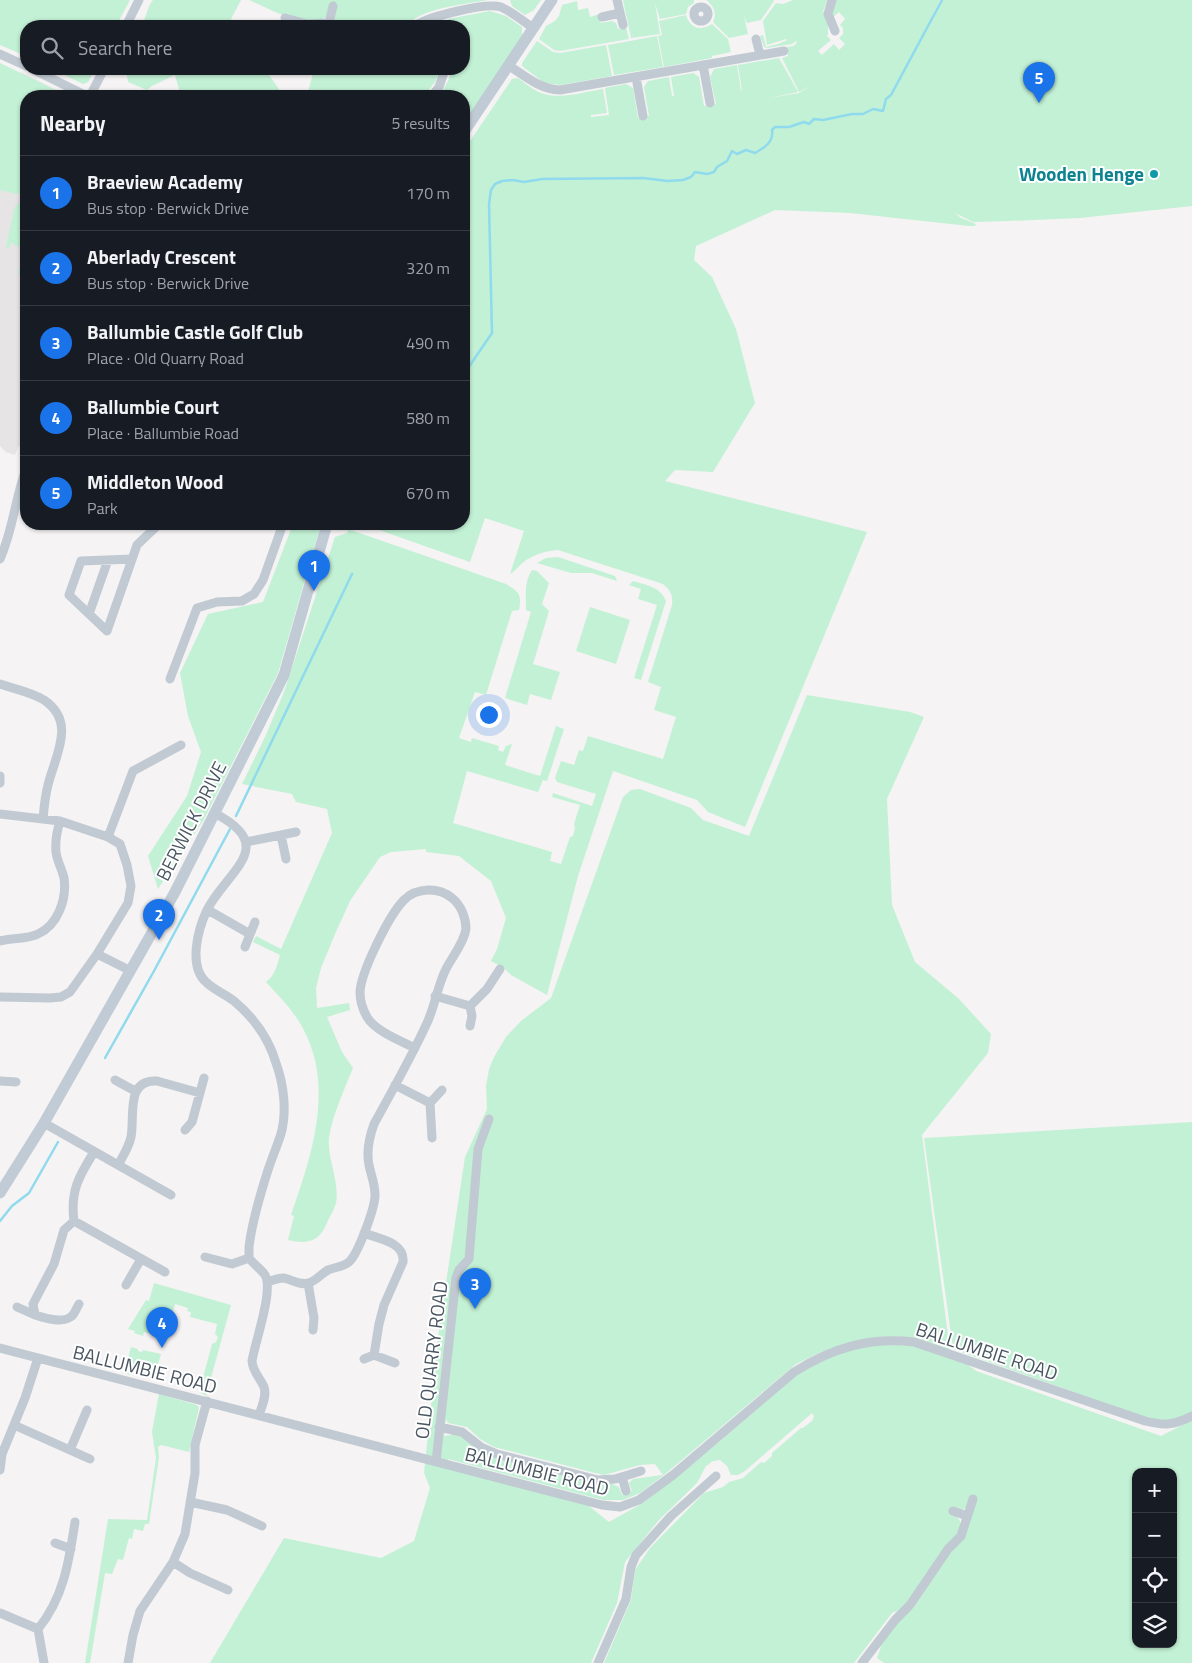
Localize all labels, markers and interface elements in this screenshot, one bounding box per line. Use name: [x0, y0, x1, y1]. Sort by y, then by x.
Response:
search box: [20, 20, 470, 75]
text: Search here: [78, 33, 172, 62]
icon: search: [38, 34, 66, 62]
pin: 5: [1023, 62, 1055, 103]
text: Nearby: [40, 107, 105, 139]
text: 5 results: [391, 111, 450, 135]
place label: Wooden Henge: [1019, 159, 1144, 188]
text: Braeview Academy: [87, 167, 243, 196]
marker: Wooden Henge: [1148, 168, 1160, 180]
text: 1: [52, 181, 60, 205]
text: 170 m: [406, 181, 450, 205]
text: Bus stop · Berwick Drive: [87, 196, 249, 220]
text: Aberlady Crescent: [87, 242, 236, 271]
text: 2: [52, 256, 60, 280]
text: 320 m: [406, 256, 450, 280]
text: Bus stop · Berwick Drive: [87, 271, 249, 295]
text: Ballumbie Castle Golf Club: [87, 317, 303, 346]
text: 3: [52, 331, 60, 355]
text: 490 m: [406, 331, 450, 355]
text: Place · Old Quarry Road: [87, 346, 244, 370]
text: Ballumbie Court: [87, 392, 219, 421]
text: 4: [52, 406, 60, 430]
text: 580 m: [406, 406, 450, 430]
text: Place · Ballumbie Road: [87, 421, 239, 445]
text: Middleton Wood: [87, 467, 224, 496]
text: 5: [52, 481, 60, 505]
text: 670 m: [406, 481, 450, 505]
text: Park: [87, 496, 118, 520]
pin: 1: [298, 550, 330, 591]
your location: [476, 702, 502, 728]
street label: BERWICK DRIVE: [148, 756, 233, 886]
pin: 2: [143, 899, 175, 940]
pin: 3: [459, 1268, 491, 1309]
street label: OLD QUARRY ROAD: [406, 1279, 455, 1441]
pin: 4: [146, 1307, 178, 1348]
street label: BALLUMBIE ROAD: [912, 1314, 1062, 1387]
street label: BALLUMBIE ROAD: [70, 1337, 220, 1400]
street label: BALLUMBIE ROAD: [462, 1439, 612, 1502]
map controls: [1132, 1468, 1177, 1648]
button: +: [1132, 1468, 1177, 1513]
button: −: [1132, 1513, 1177, 1558]
button: locate: [1132, 1558, 1177, 1603]
button: layers: [1132, 1603, 1177, 1648]

